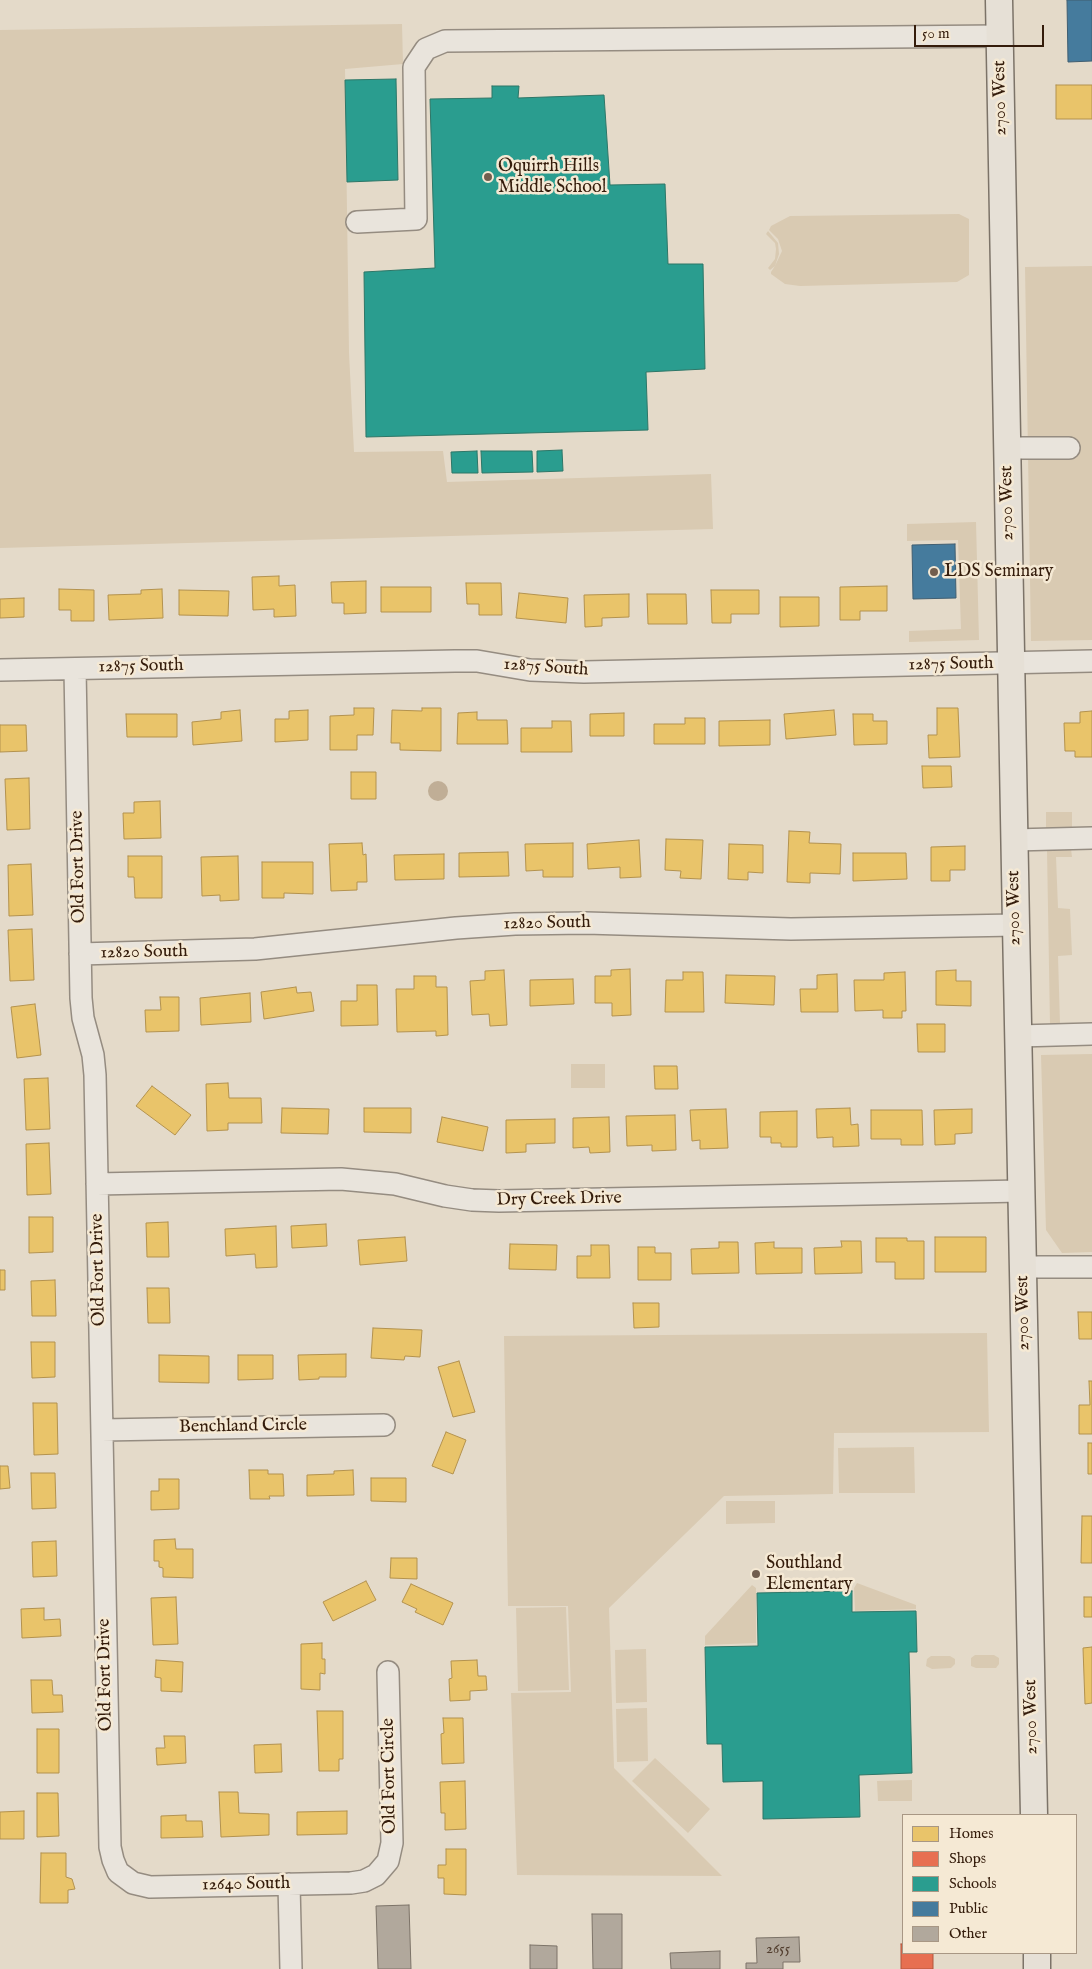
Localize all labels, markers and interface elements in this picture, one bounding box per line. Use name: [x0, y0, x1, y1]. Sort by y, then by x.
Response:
scale bar: [917, 15, 1047, 47]
text: 50 m: [922, 24, 950, 43]
street label: 2700 West: [990, 60, 1012, 136]
place label: Oquirrh Hills Middle School: [498, 156, 607, 198]
marker: Oquirrh Hills Middle School: [482, 171, 494, 183]
street label: 2700 West: [997, 465, 1019, 541]
place label: LDS Seminary: [944, 561, 1053, 583]
marker: LDS Seminary: [928, 566, 940, 578]
street label: 12875 South: [908, 653, 994, 677]
street label: 12875 South: [503, 654, 589, 682]
street label: 12875 South: [98, 655, 184, 679]
street label: Old Fort Drive: [67, 810, 91, 924]
street label: 2700 West: [1004, 870, 1026, 946]
street label: 12820 South: [503, 912, 591, 936]
street label: 12820 South: [100, 941, 188, 965]
street label: Dry Creek Drive: [496, 1188, 622, 1212]
street label: Old Fort Drive: [87, 1213, 111, 1327]
street label: 2700 West: [1013, 1275, 1035, 1351]
street label: Benchland Circle: [179, 1415, 307, 1439]
place label: Southland Elementary: [766, 1553, 853, 1596]
marker: Southland Elementary: [750, 1568, 762, 1580]
street label: Old Fort Drive: [94, 1618, 118, 1732]
street label: 2700 West: [1021, 1679, 1043, 1755]
street label: Old Fort Circle: [378, 1718, 402, 1834]
legend: [902, 1814, 1077, 1954]
text: Homes: [949, 1824, 993, 1843]
text: Shops: [949, 1849, 986, 1868]
street label: 12640 South: [202, 1873, 290, 1897]
text: Schools: [949, 1874, 997, 1893]
text: Public: [949, 1899, 988, 1918]
text: Other: [949, 1924, 987, 1943]
house number: 2655: [766, 1941, 790, 1959]

